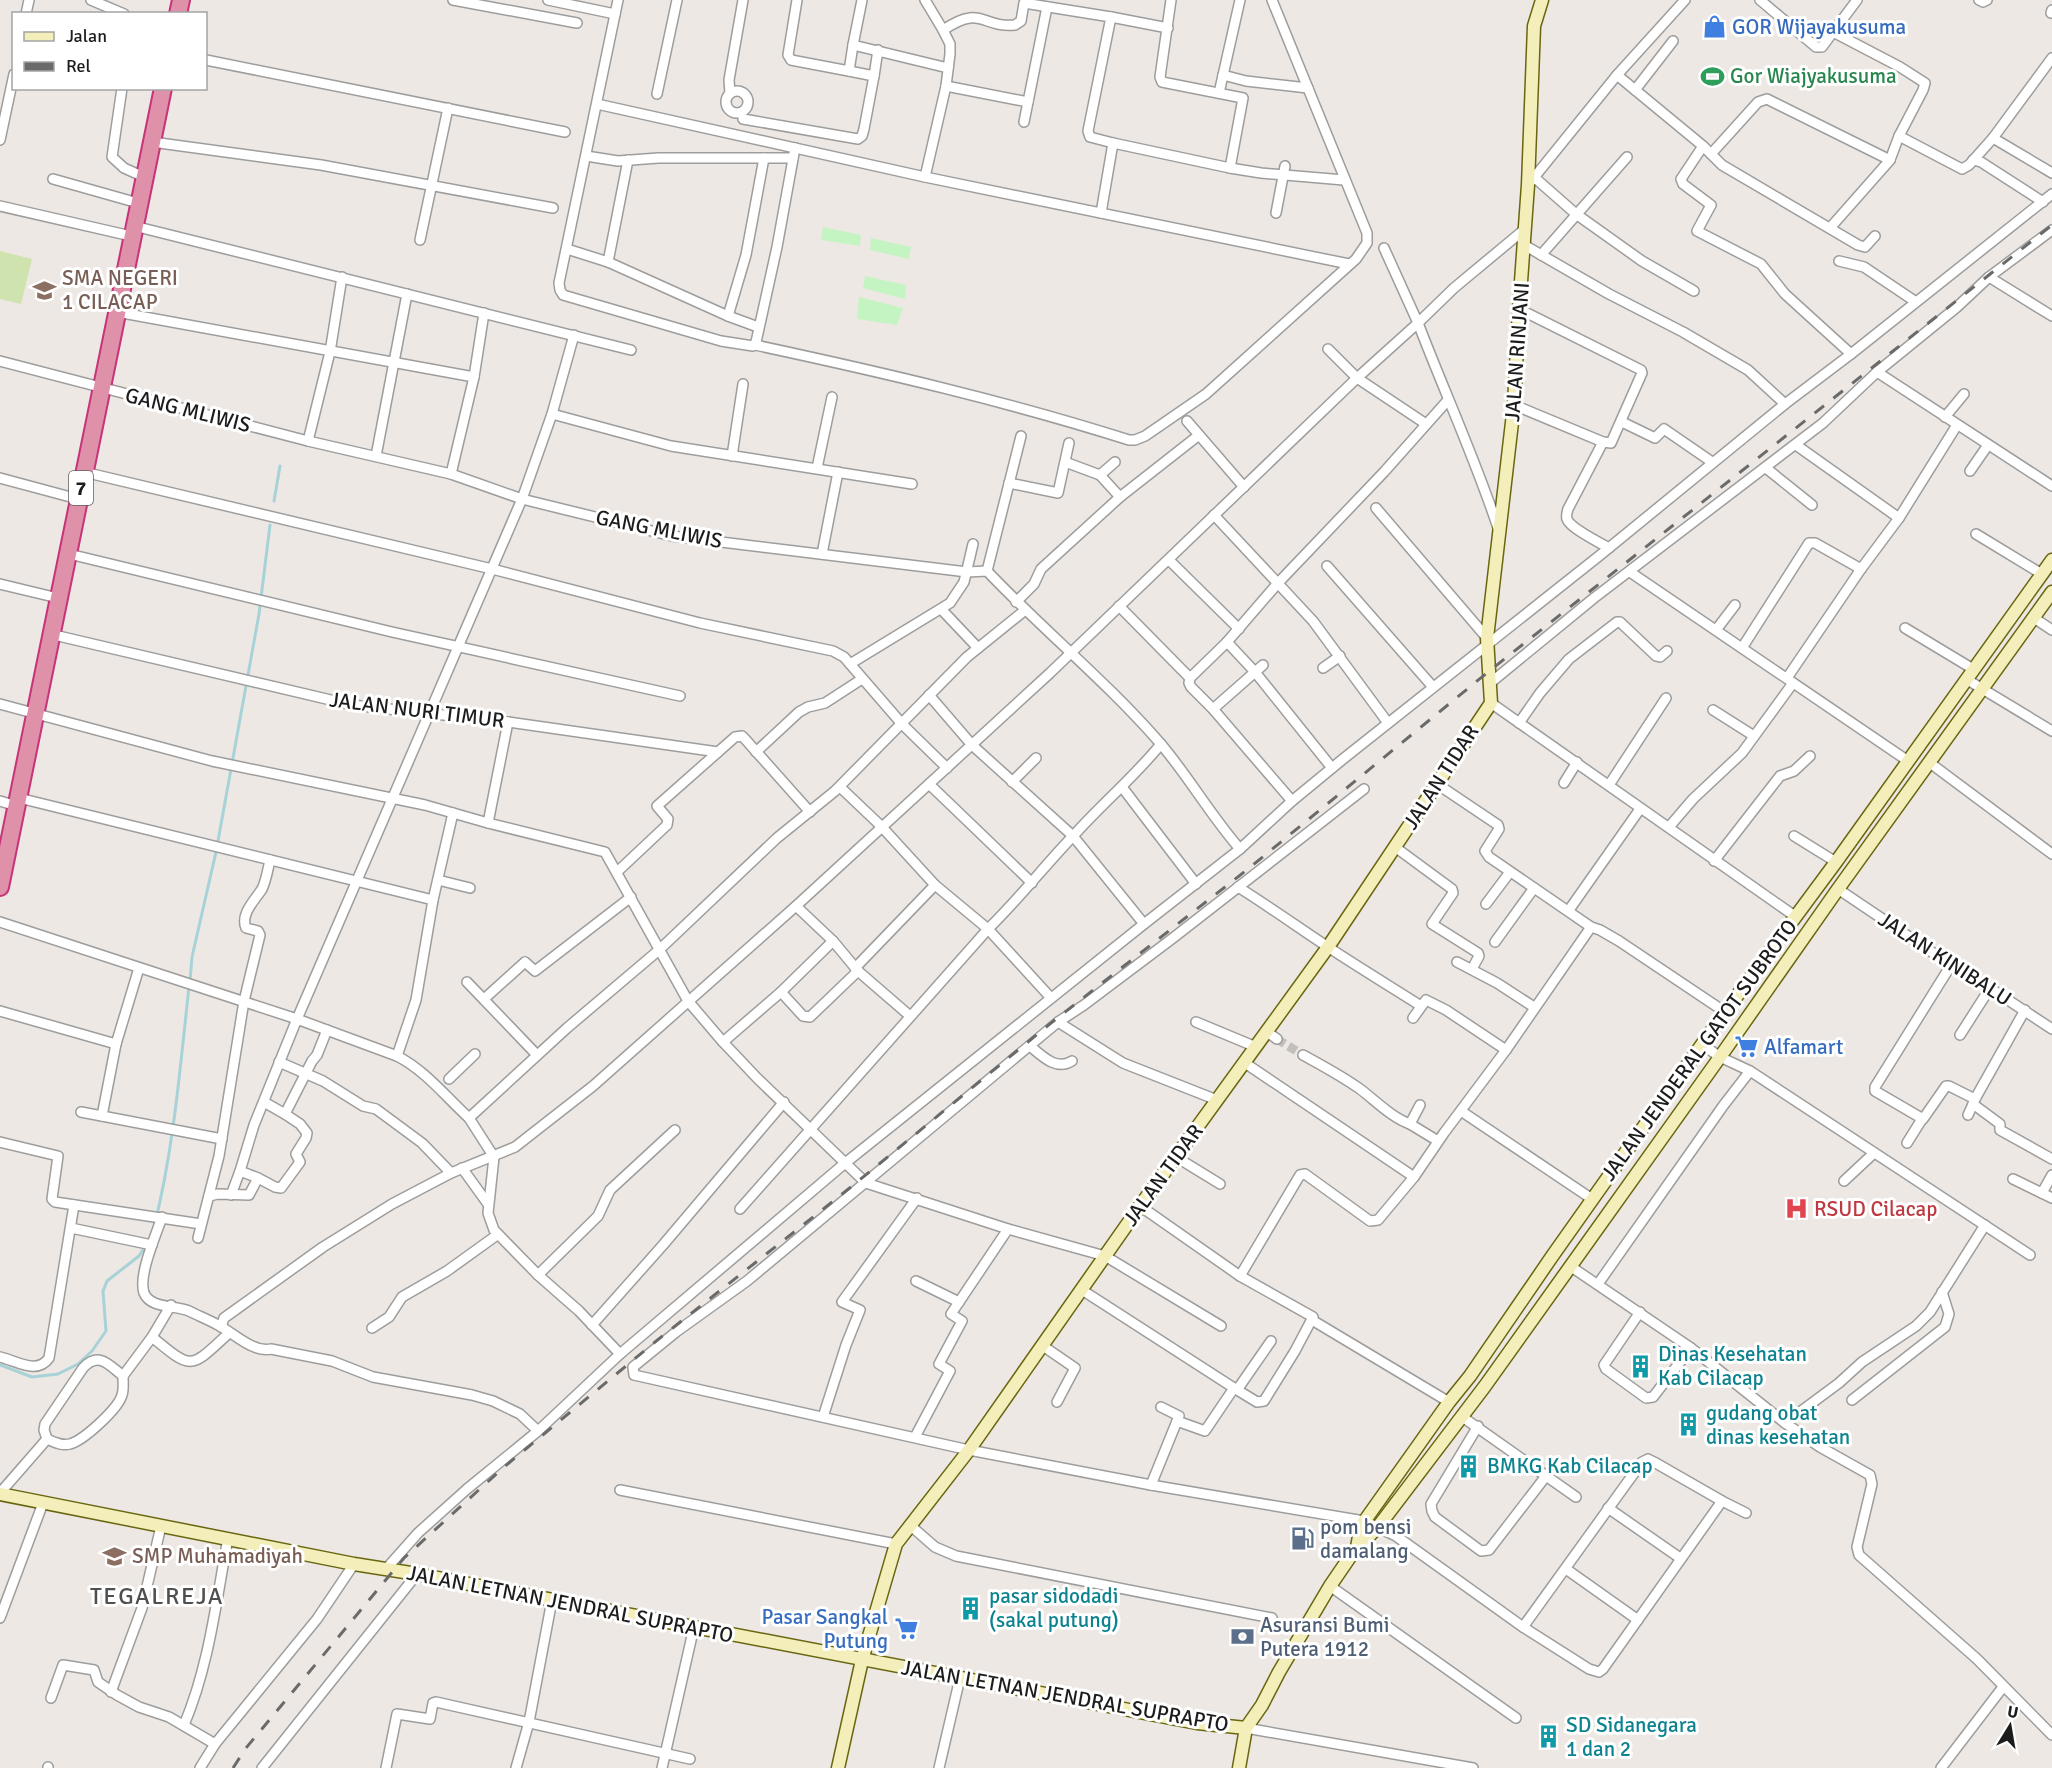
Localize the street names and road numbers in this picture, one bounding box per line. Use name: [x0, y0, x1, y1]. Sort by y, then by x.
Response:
street label: JALAN RINJANI: [1499, 281, 1535, 423]
street label: GANG MLIWIS: [123, 382, 253, 438]
road number: 7: [69, 471, 93, 505]
street label: GANG MLIWIS: [594, 504, 724, 554]
street label: JALAN NURI TIMUR: [328, 686, 506, 734]
street label: JALAN TIDAR: [1398, 720, 1484, 834]
street label: JALAN KINIBALU: [1874, 906, 2016, 1012]
street label: JALAN JENDERAL GATOT SUBROTO: [1595, 914, 1803, 1186]
street label: JALAN TIDAR: [1117, 1119, 1209, 1231]
street label: JALAN LETNAN JENDRAL SUPRAPTO: [405, 1560, 735, 1648]
street label: JALAN LETNAN JENDRAL SUPRAPTO: [899, 1654, 1231, 1738]

